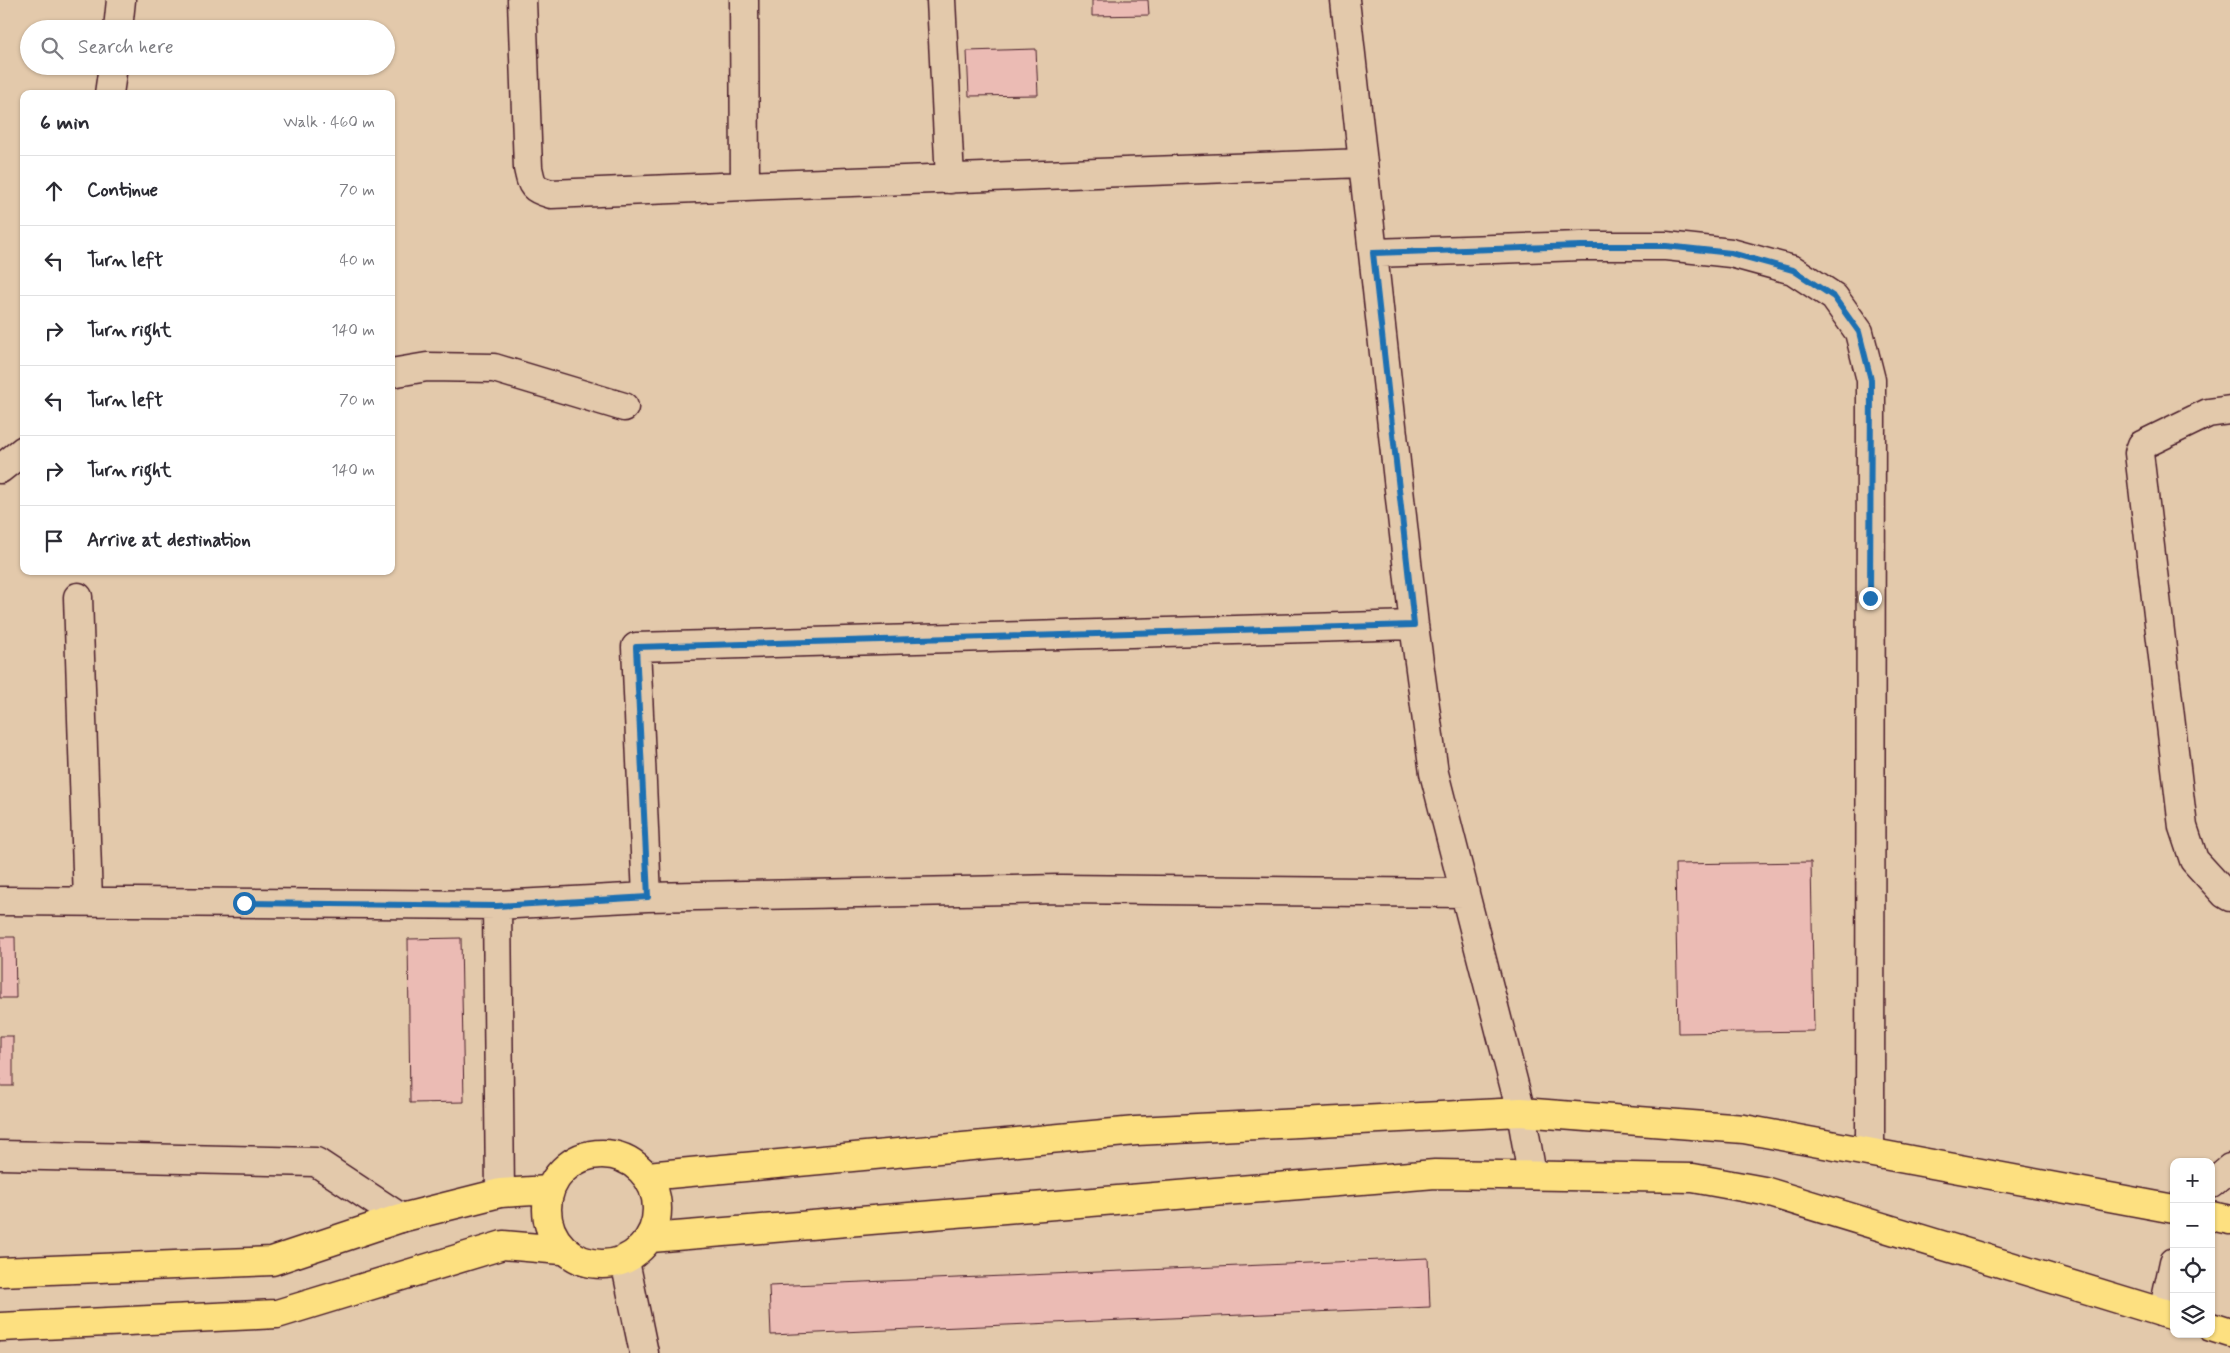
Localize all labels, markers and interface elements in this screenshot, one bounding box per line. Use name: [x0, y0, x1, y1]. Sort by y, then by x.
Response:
search box: [20, 20, 395, 75]
icon: search: [38, 34, 66, 62]
text: Search here: [78, 35, 174, 60]
text: 6 min: [40, 109, 90, 137]
text: Walk · 460 m: [283, 112, 375, 133]
icon: ahead: [40, 177, 68, 205]
text: Continue: [87, 178, 158, 203]
text: 70 m: [339, 180, 375, 201]
icon: left: [40, 247, 68, 275]
text: Turn left: [87, 248, 163, 273]
text: 40 m: [339, 250, 375, 271]
icon: right: [40, 317, 68, 345]
text: Turn right: [87, 318, 171, 343]
text: 140 m: [331, 320, 375, 341]
icon: left: [40, 387, 68, 415]
text: Turn left: [87, 388, 163, 413]
text: 70 m: [339, 390, 375, 411]
icon: right: [40, 457, 68, 485]
text: Turn right: [87, 458, 171, 483]
text: 140 m: [331, 460, 375, 481]
icon: arrive: [40, 527, 68, 555]
text: Arrive at destination: [87, 528, 251, 553]
route end: [1859, 587, 1882, 610]
route start: [233, 892, 256, 915]
map controls: [2170, 1158, 2215, 1338]
button: +: [2170, 1158, 2215, 1203]
button: −: [2170, 1203, 2215, 1248]
button: locate: [2170, 1248, 2215, 1293]
button: layers: [2170, 1293, 2215, 1338]

